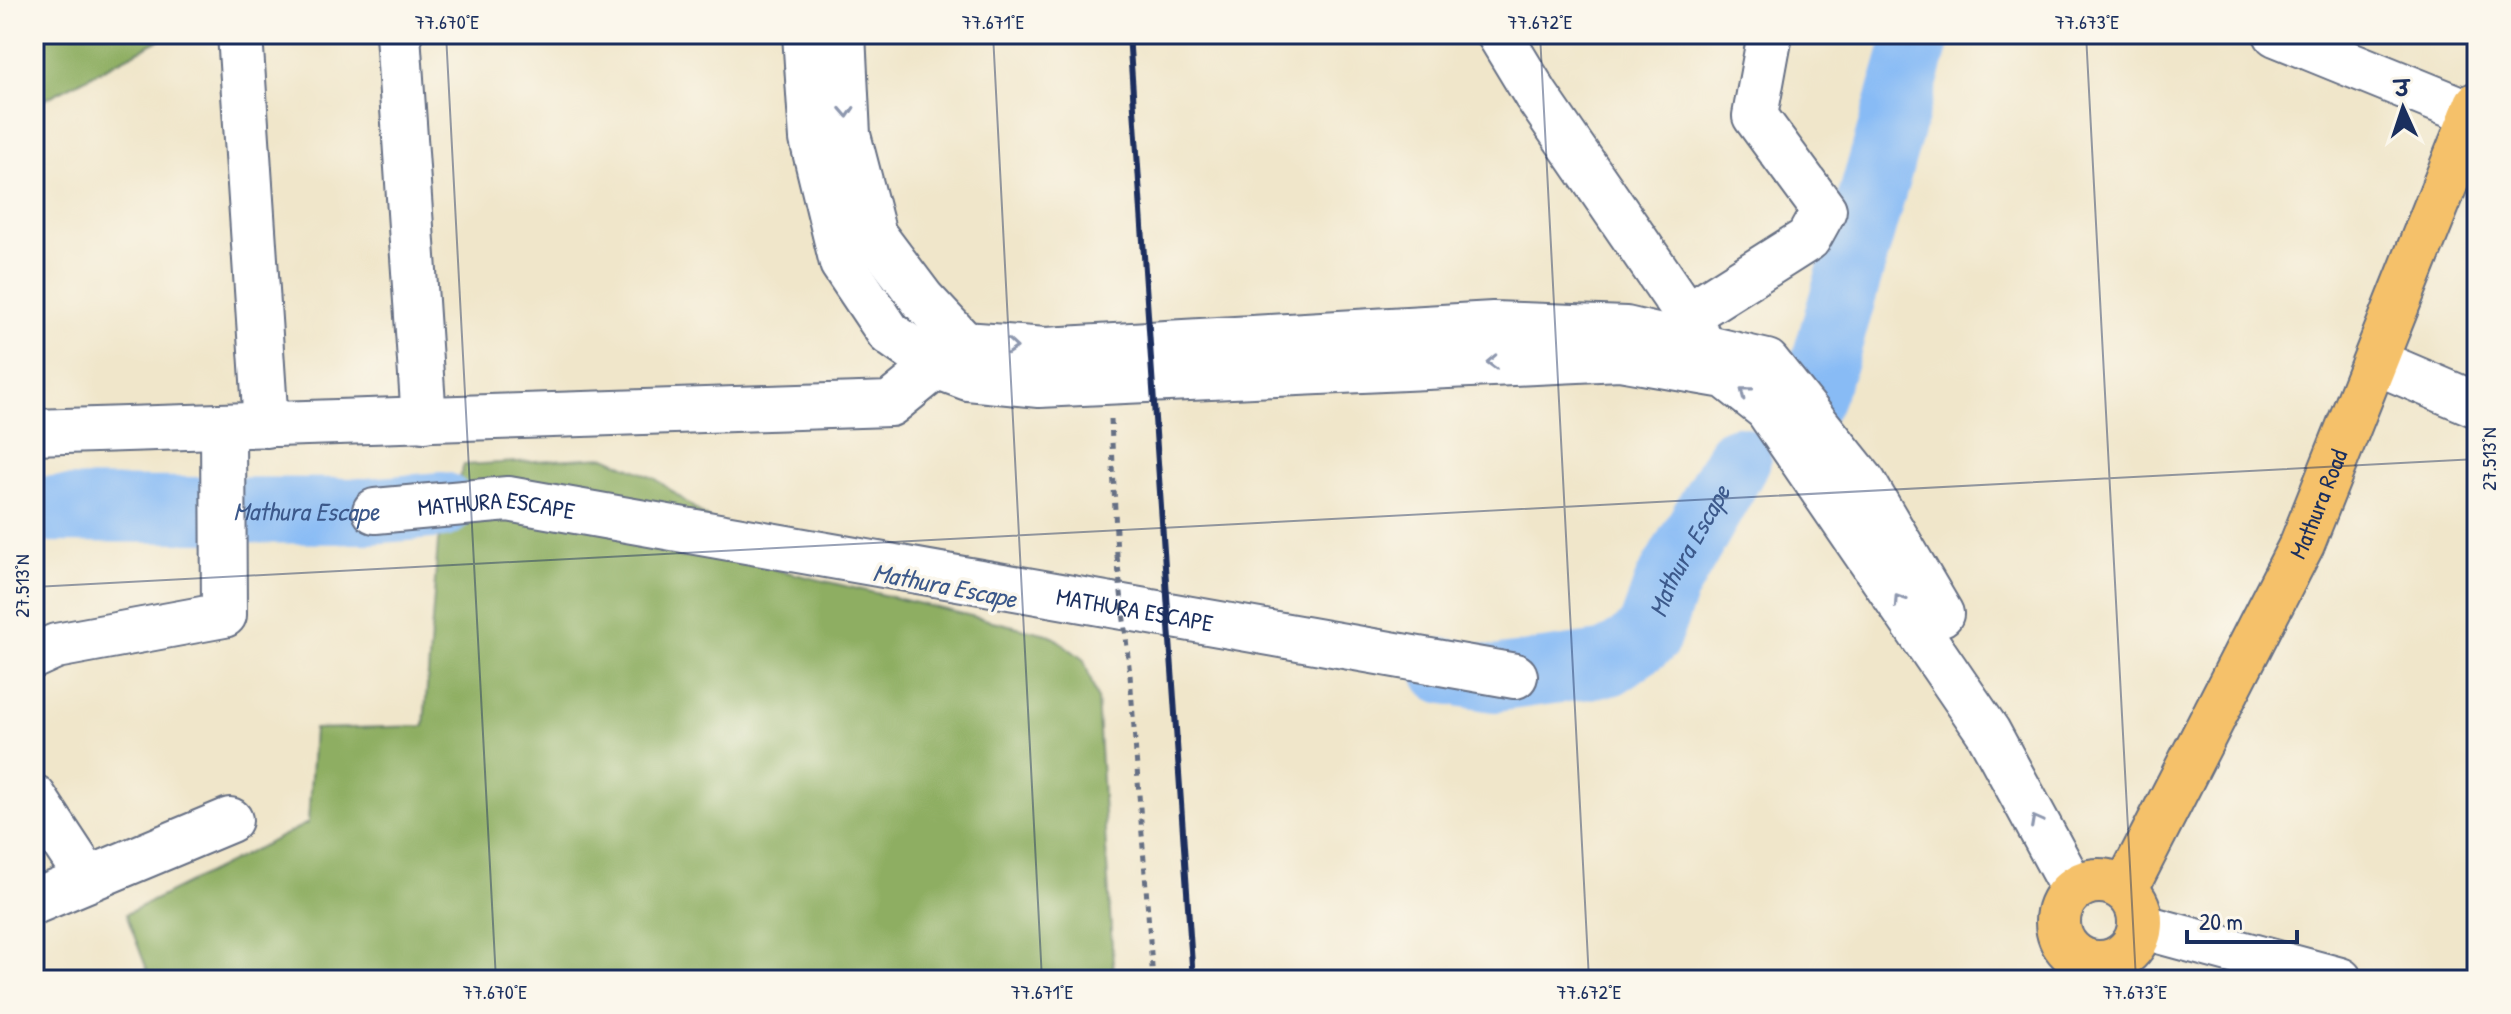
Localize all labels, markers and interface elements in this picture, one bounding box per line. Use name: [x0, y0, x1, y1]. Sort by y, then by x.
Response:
text: 77.670°E: [415, 8, 479, 35]
text: 77.671°E: [962, 8, 1025, 35]
text: 77.672°E: [1508, 8, 1573, 35]
text: 77.673°E: [2055, 8, 2119, 35]
north arrow: [2363, 68, 2443, 148]
text: उ: [2392, 73, 2412, 103]
one-way arrow: [838, 106, 855, 119]
one-way arrow: [1006, 339, 1019, 356]
one-way arrow: [1485, 354, 1498, 371]
one-way arrow: [1739, 387, 1754, 401]
text: 27.513°N: [2475, 427, 2502, 491]
street label: Mathura Road: [2281, 444, 2354, 564]
water label: Mathura Escape: [1639, 476, 1738, 621]
street label: MATHURA ESCAPE: [416, 483, 578, 527]
water label: Mathura Escape: [233, 493, 382, 530]
text: 27.513°N: [8, 554, 35, 618]
water label: Mathura Escape: [870, 554, 1021, 617]
street label: MATHURA ESCAPE: [1054, 580, 1216, 639]
one-way arrow: [1894, 594, 1909, 609]
one-way arrow: [2030, 814, 2045, 829]
scale bar: [2187, 894, 2297, 944]
text: 20 m: [2199, 905, 2243, 937]
text: 77.670°E: [463, 978, 527, 1005]
text: 77.671°E: [1011, 978, 1074, 1005]
text: 77.672°E: [1557, 978, 1622, 1005]
text: 77.673°E: [2103, 978, 2167, 1005]

